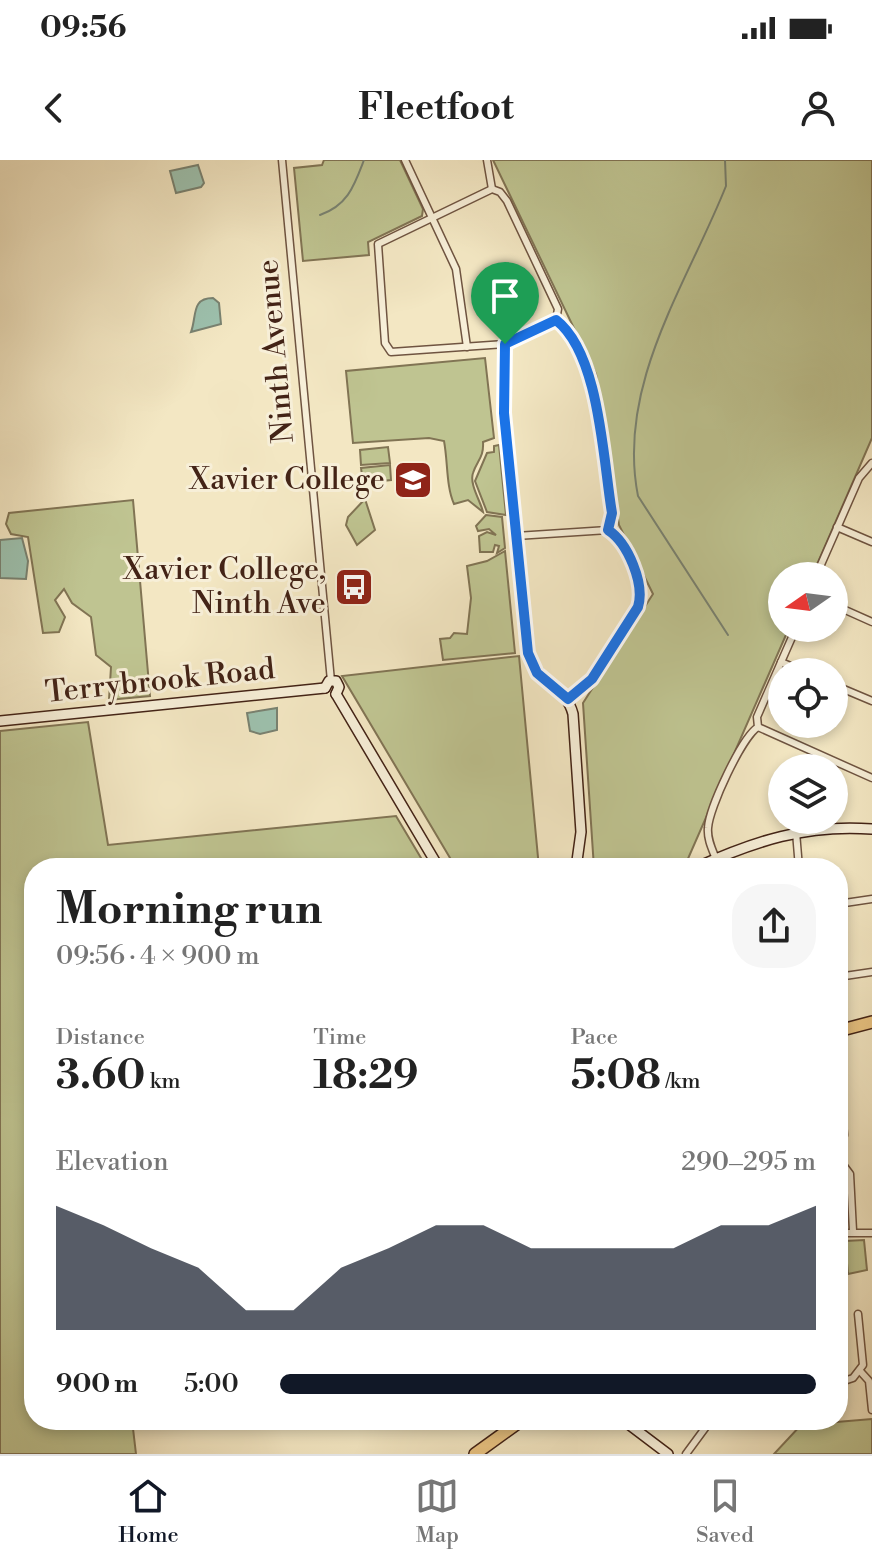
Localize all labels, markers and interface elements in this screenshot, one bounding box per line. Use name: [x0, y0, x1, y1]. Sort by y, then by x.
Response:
text: 09:56: [40, 9, 126, 47]
icon: back: [32, 86, 76, 130]
text: Fleetfoot: [358, 86, 514, 131]
icon: person: [796, 86, 840, 130]
street label: Ninth Avenue: [249, 258, 303, 444]
pin: [471, 262, 539, 344]
icon: arrive: [483, 274, 527, 318]
school or university icon: Xavier College: [392, 459, 434, 501]
place label: Xavier College: [188, 461, 385, 499]
place label: Xavier College, Ninth Ave: [122, 551, 326, 623]
north arrow: [768, 562, 848, 642]
map controls: [768, 562, 848, 834]
bus stop icon: Xavier College, Ninth Ave: [333, 566, 375, 608]
street label: Terrybrook Road: [43, 650, 277, 712]
button: locate: [768, 658, 848, 738]
button: layers: [768, 754, 848, 834]
text: Morning run: [56, 882, 322, 937]
button: share: [732, 884, 816, 968]
text: 09:56 · 4 × 900 m: [56, 940, 260, 972]
text: Distance: [56, 1024, 145, 1051]
text: Time: [313, 1024, 366, 1051]
text: Pace: [571, 1024, 618, 1051]
text: 3.60: [56, 1051, 145, 1101]
text: 18:29: [313, 1051, 419, 1101]
text: 5:08: [571, 1051, 661, 1101]
text: km: [145, 1068, 181, 1095]
text: /km: [661, 1068, 700, 1095]
text: Elevation: [56, 1146, 169, 1178]
text: 290–295 m: [681, 1146, 816, 1178]
text: 900 m: [56, 1368, 138, 1400]
text: 5:00: [184, 1368, 239, 1400]
tab: Home: [118, 1474, 179, 1549]
tab: Map: [415, 1474, 459, 1549]
tab: Saved: [696, 1474, 754, 1549]

